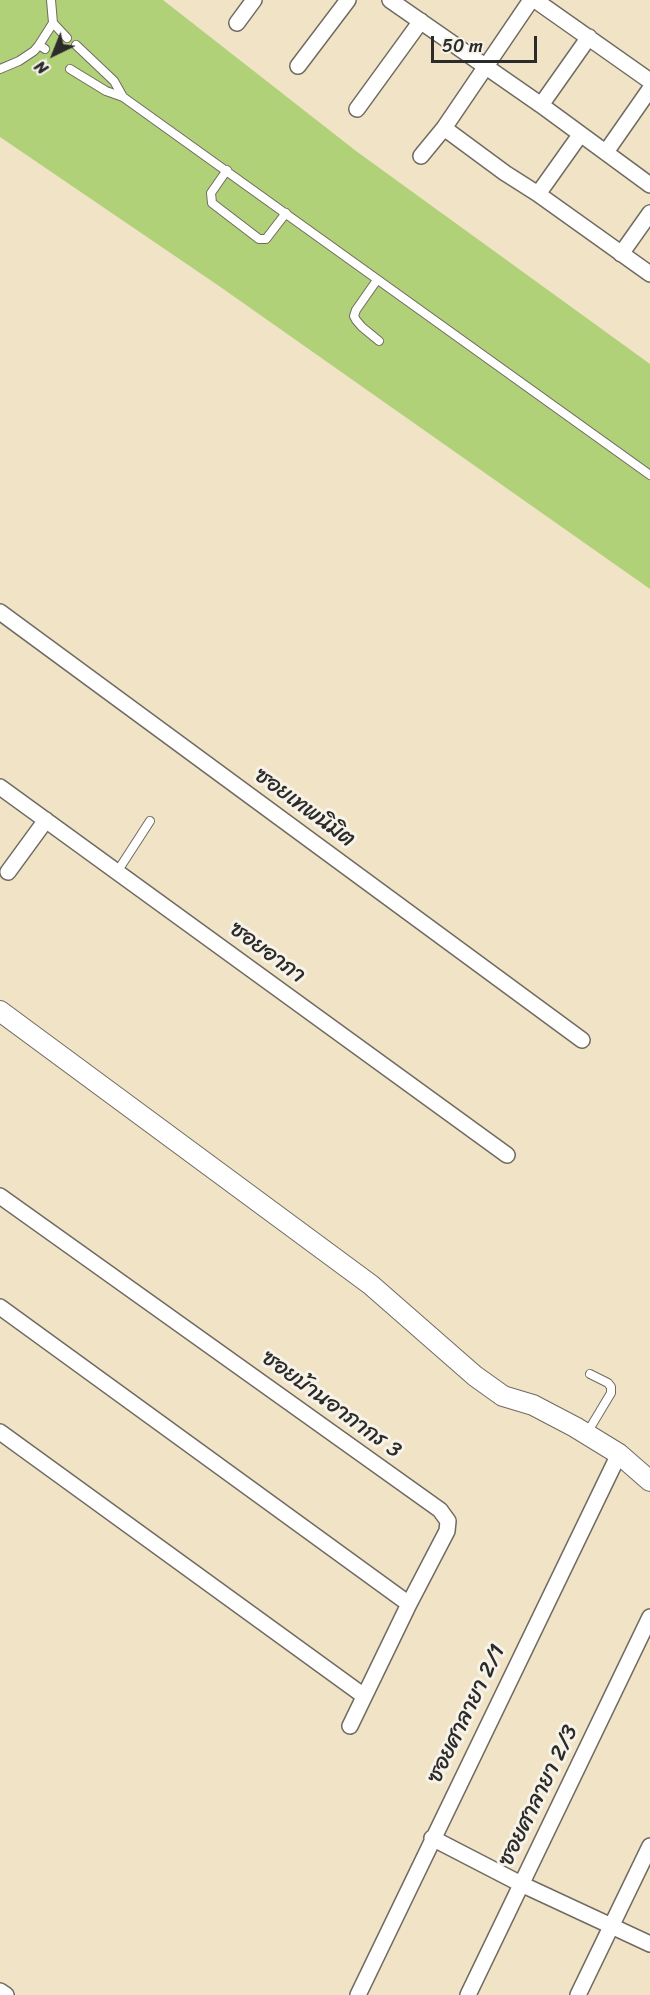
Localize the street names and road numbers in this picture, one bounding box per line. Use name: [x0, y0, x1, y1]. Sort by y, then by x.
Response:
street label: ซอยเทพนิมิต: [249, 763, 359, 853]
street label: ซอยอาภา: [224, 917, 310, 989]
street label: ซอยบ้านอาภากร 3: [256, 1345, 406, 1465]
street label: ซอยศาลายา 2/1: [422, 1640, 512, 1788]
street label: ซอยศาลายา 2/3: [494, 1721, 584, 1871]

